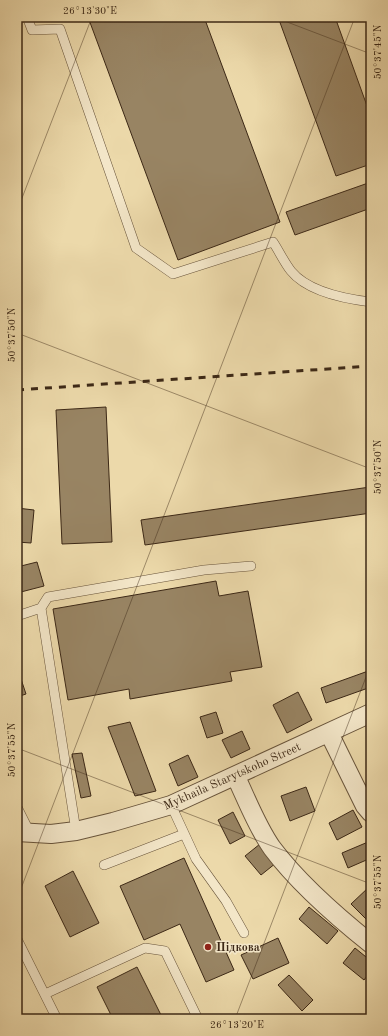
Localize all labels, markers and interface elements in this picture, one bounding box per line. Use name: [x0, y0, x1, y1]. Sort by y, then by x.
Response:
text: 26°13'30"E: [63, 6, 117, 16]
text: 50°37'45"N: [373, 24, 383, 79]
text: 50°37'50"N: [7, 307, 17, 362]
text: 50°37'50"N: [373, 439, 383, 494]
text: 50°37'55"N: [7, 722, 17, 777]
street label: Mykhaila Starytskoho Street: [162, 741, 303, 813]
text: 50°37'55"N: [373, 854, 383, 909]
marker: Підкова: [203, 942, 213, 952]
place label: Підкова: [216, 942, 260, 954]
text: 26°13'20"E: [210, 1020, 264, 1030]

